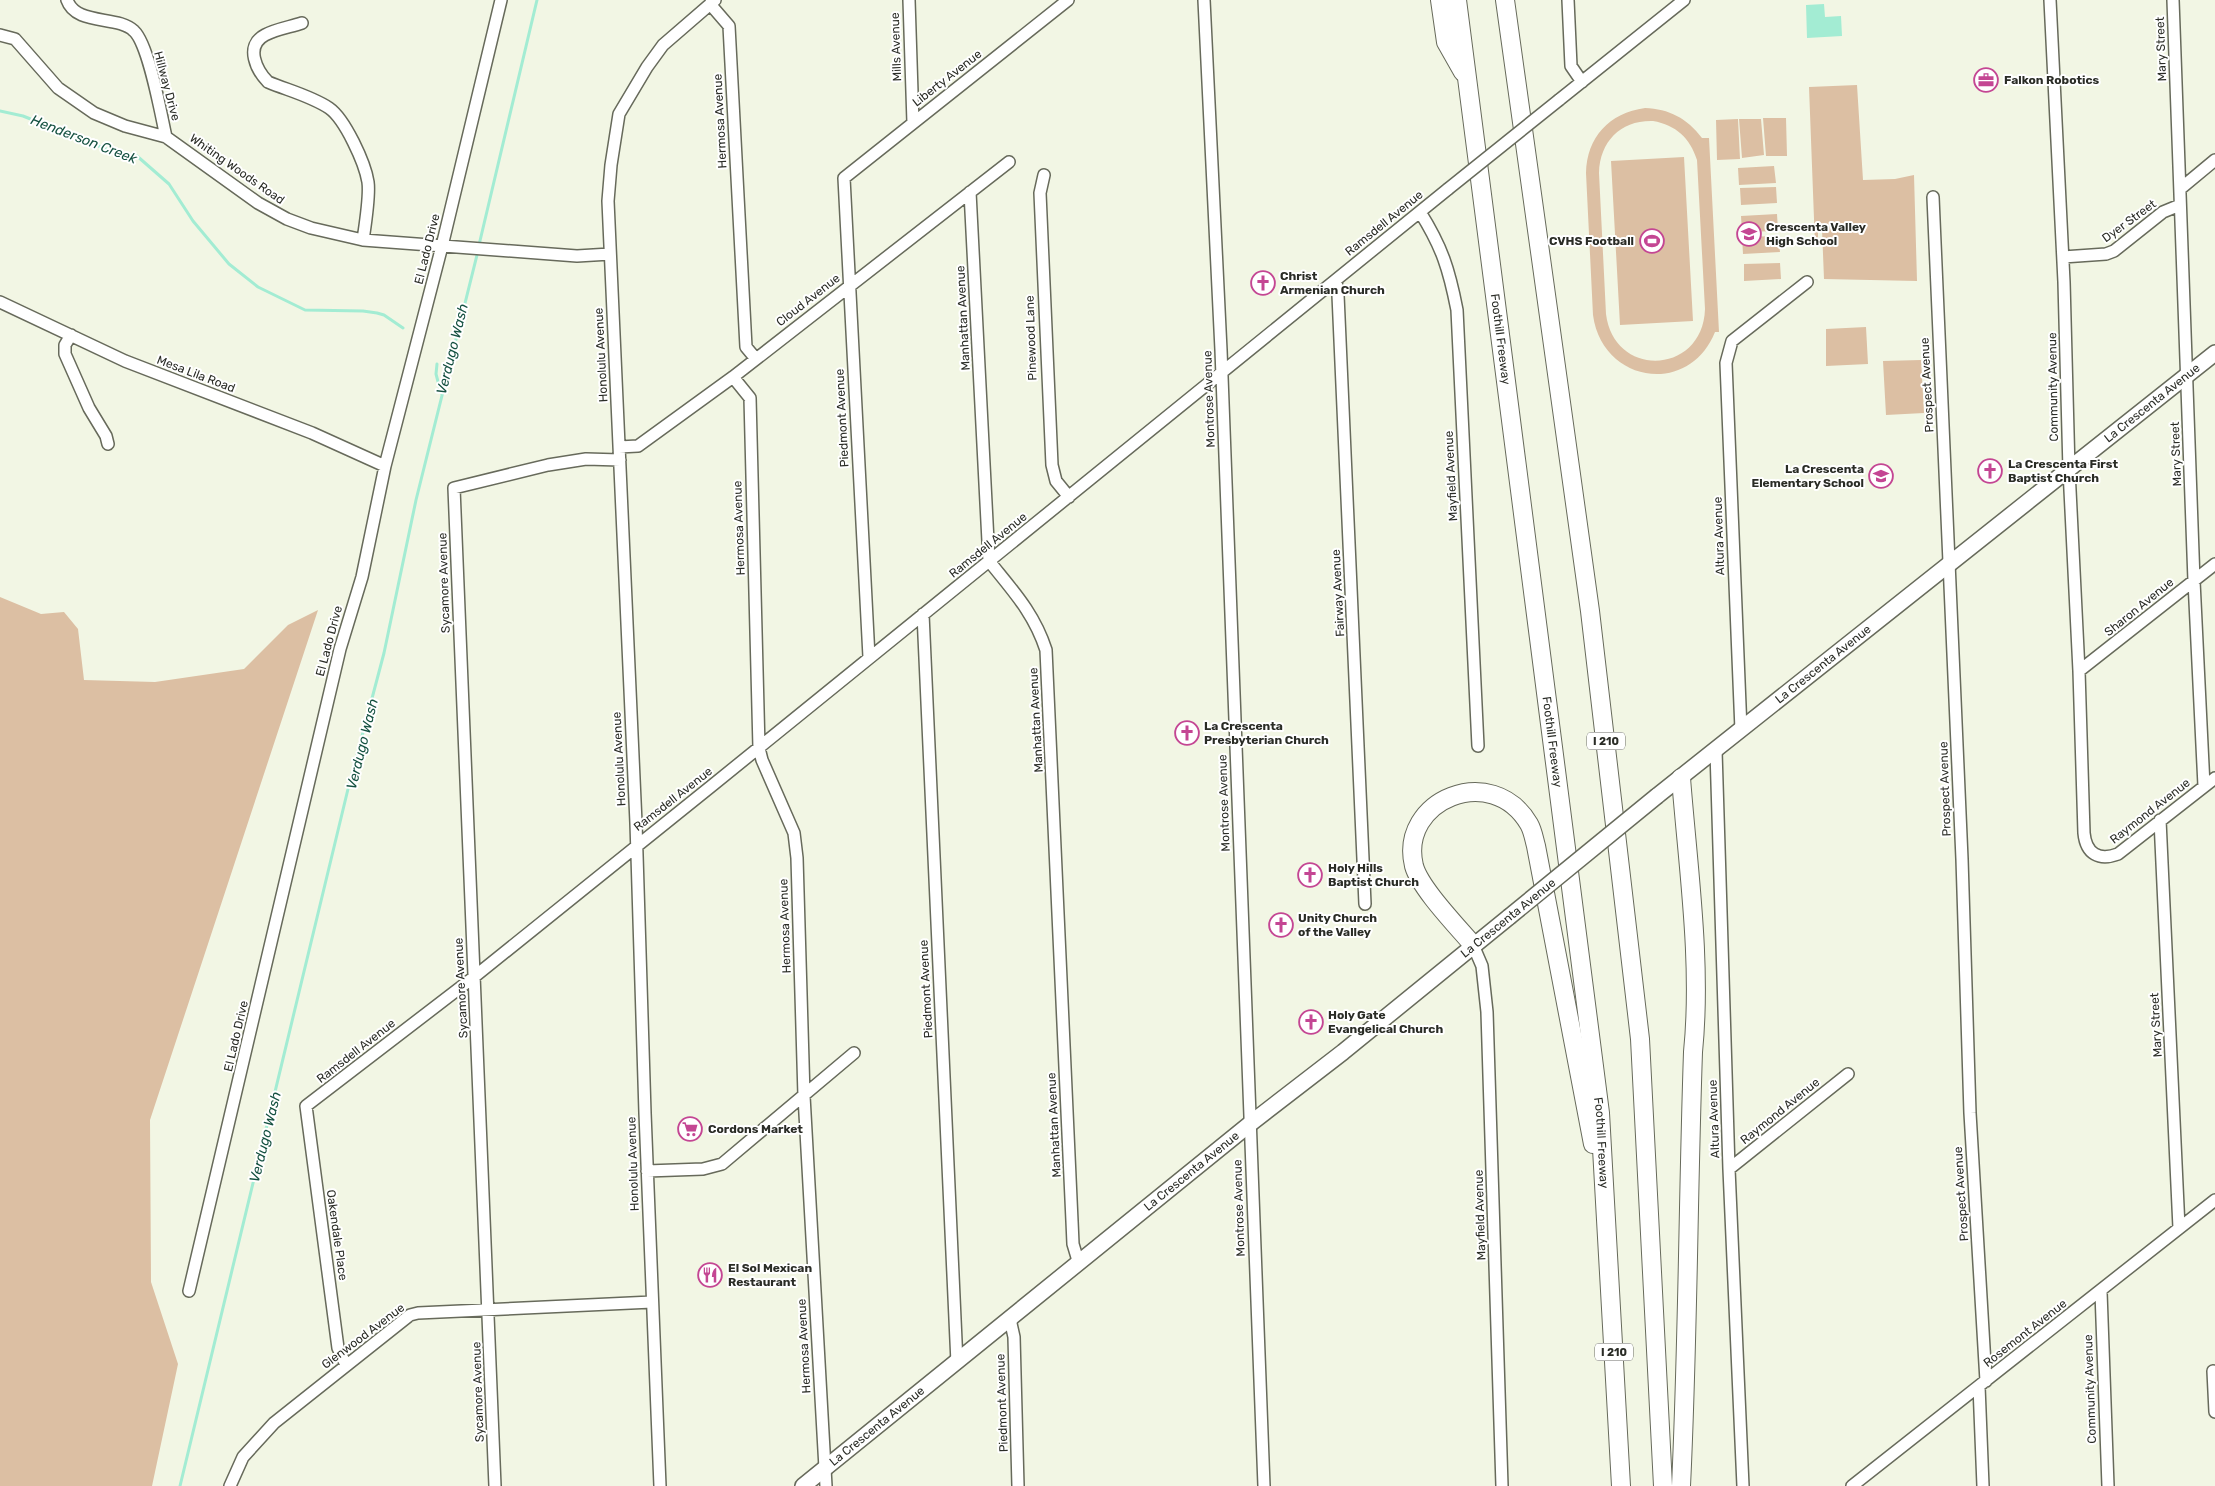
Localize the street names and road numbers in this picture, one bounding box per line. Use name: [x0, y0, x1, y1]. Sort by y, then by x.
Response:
street label: Mills Avenue: [888, 12, 904, 82]
street label: Mary Street: [2153, 16, 2169, 82]
street label: Liberty Avenue: [910, 47, 985, 109]
street label: Hillway Drive: [151, 50, 183, 123]
street label: Hermosa Avenue: [711, 73, 729, 169]
street label: Whiting Woods Road: [187, 131, 287, 207]
street label: Ramsdell Avenue: [1342, 187, 1426, 259]
street label: Dyer Street: [2099, 197, 2159, 245]
street label: El Lado Drive: [411, 212, 443, 286]
street label: Manhattan Avenue: [953, 265, 973, 371]
street label: Cloud Avenue: [773, 271, 843, 329]
street label: Foothill Freeway: [1488, 293, 1513, 386]
street label: Pinewood Lane: [1023, 295, 1039, 381]
street label: Honolulu Avenue: [592, 307, 610, 403]
street label: Community Avenue: [2045, 332, 2061, 442]
street label: Prospect Avenue: [1918, 337, 1936, 433]
street label: Montrose Avenue: [1200, 350, 1218, 448]
street label: Mesa Lila Road: [155, 353, 237, 395]
street label: La Crescenta Avenue: [2101, 361, 2203, 445]
street label: Piedmont Avenue: [832, 368, 852, 468]
street label: Mary Street: [2168, 421, 2184, 487]
street label: Mayfield Avenue: [1442, 430, 1460, 522]
street label: Hermosa Avenue: [730, 480, 748, 576]
street label: Altura Avenue: [1711, 496, 1727, 576]
street label: Ramsdell Avenue: [946, 509, 1030, 581]
street label: Sycamore Avenue: [435, 532, 453, 633]
street label: Fairway Avenue: [1329, 549, 1347, 637]
street label: Sharon Avenue: [2102, 575, 2177, 639]
street label: El Lado Drive: [313, 604, 345, 678]
street label: La Crescenta Avenue: [1772, 622, 1874, 706]
street label: Manhattan Avenue: [1026, 667, 1046, 773]
street label: Foothill Freeway: [1540, 696, 1565, 789]
street label: Honolulu Avenue: [610, 711, 628, 807]
road number: I 210: [1587, 732, 1625, 749]
street label: Prospect Avenue: [1936, 741, 1954, 837]
street label: Montrose Avenue: [1215, 754, 1233, 852]
street label: Ramsdell Avenue: [631, 764, 715, 834]
street label: Raymond Avenue: [2107, 775, 2193, 847]
street label: La Crescenta Avenue: [1458, 875, 1559, 961]
street label: Hermosa Avenue: [776, 878, 794, 974]
street label: Sycamore Avenue: [451, 937, 471, 1039]
street label: Piedmont Avenue: [916, 939, 936, 1039]
street label: Mary Street: [2147, 992, 2165, 1058]
street label: El Lado Drive: [221, 999, 251, 1073]
street label: Ramsdell Avenue: [314, 1016, 398, 1086]
street label: Manhattan Avenue: [1044, 1072, 1064, 1178]
street label: Raymond Avenue: [1738, 1075, 1823, 1147]
street label: Altura Avenue: [1706, 1079, 1722, 1159]
street label: Foothill Freeway: [1591, 1096, 1611, 1189]
street label: Honolulu Avenue: [624, 1116, 642, 1211]
street label: La Crescenta Avenue: [1141, 1128, 1242, 1214]
street label: Prospect Avenue: [1951, 1146, 1971, 1242]
street label: Montrose Avenue: [1230, 1159, 1248, 1257]
street label: Mayfield Avenue: [1471, 1169, 1489, 1261]
street label: Oakendale Place: [324, 1189, 350, 1282]
street label: Rosemont Avenue: [1981, 1296, 2070, 1370]
street label: Hermosa Avenue: [795, 1298, 813, 1394]
street label: Glenwood Avenue: [319, 1300, 407, 1372]
street label: Community Avenue: [2081, 1334, 2099, 1444]
street label: Sycamore Avenue: [469, 1341, 487, 1442]
road number: I 210: [1595, 1344, 1633, 1360]
street label: Piedmont Avenue: [993, 1353, 1011, 1452]
street label: La Crescenta Avenue: [826, 1383, 927, 1469]

